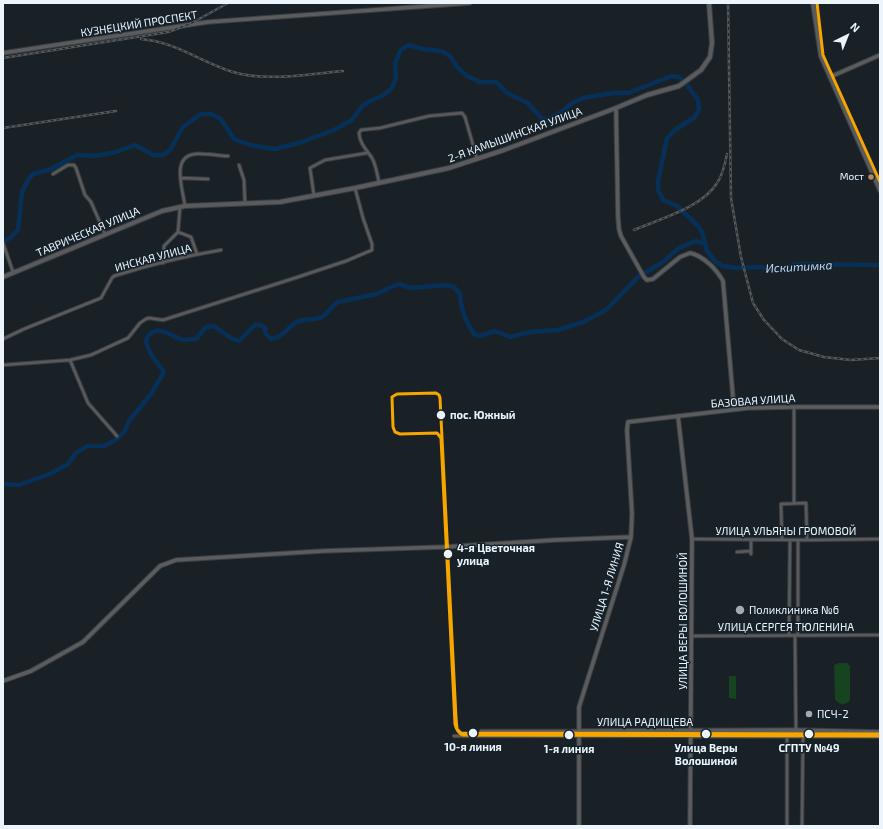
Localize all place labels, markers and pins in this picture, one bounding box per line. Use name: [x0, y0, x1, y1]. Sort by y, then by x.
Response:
place label: Мост: [840, 171, 864, 183]
marker: Мост: [866, 172, 876, 182]
place label: пос. Южный: [450, 408, 515, 422]
marker: пос. Южный: [435, 409, 447, 421]
place label: 4-я Цветочная улица: [457, 541, 535, 567]
marker: 4-я Цветочная улица: [442, 548, 454, 560]
place label: Поликлиника №6: [749, 603, 839, 617]
marker: Поликлиника №6: [734, 604, 746, 616]
place label: ПСЧ-2: [817, 707, 849, 721]
marker: ПСЧ-2: [804, 709, 814, 719]
marker: 10-я линия: [467, 727, 479, 739]
marker: Улица Веры Волошиной: [700, 728, 712, 740]
marker: СГПТУ №49: [803, 728, 815, 740]
marker: 1-я линия: [563, 729, 575, 741]
place label: 10-я линия: [444, 740, 502, 754]
place label: Улица Веры Волошиной: [674, 741, 738, 767]
place label: СГПТУ №49: [778, 741, 840, 755]
place label: 1-я линия: [544, 742, 594, 756]

